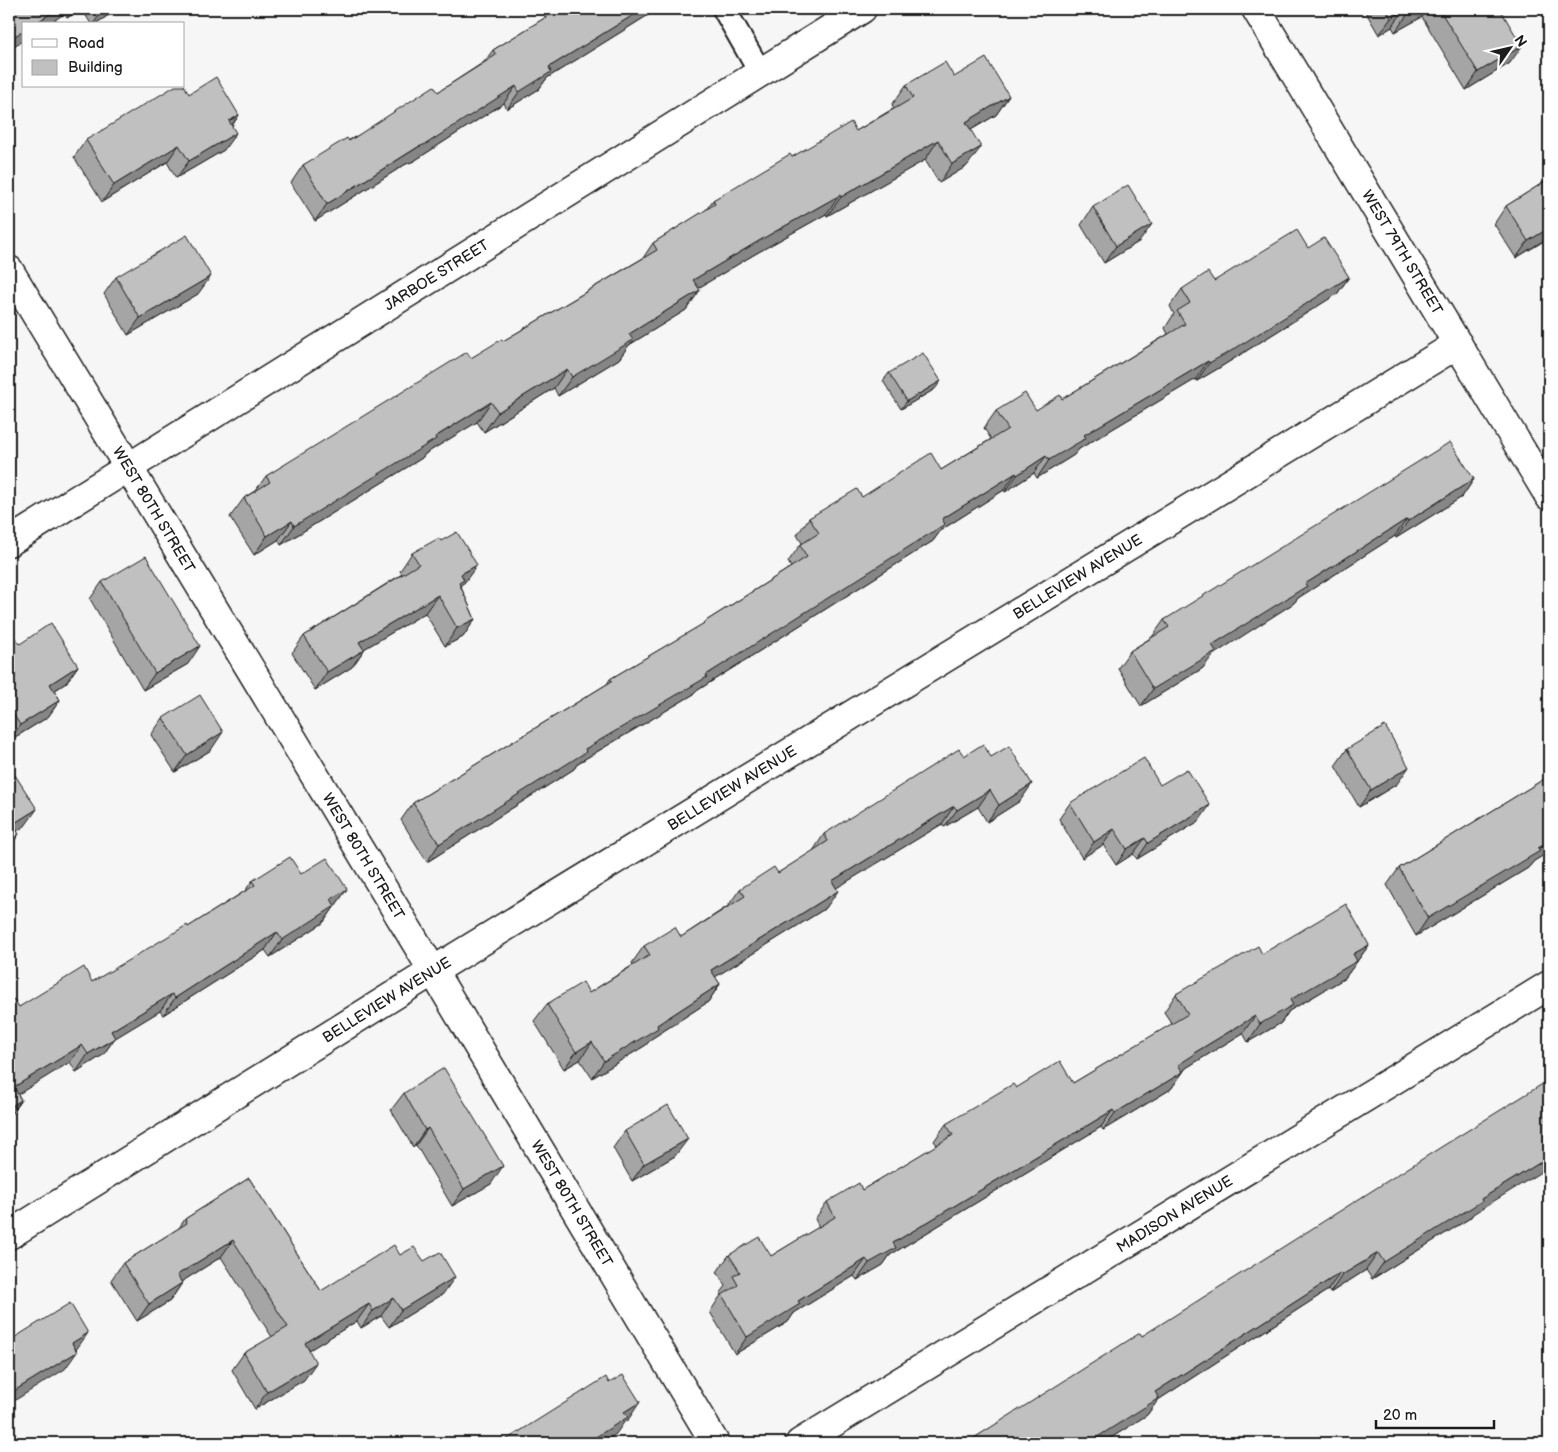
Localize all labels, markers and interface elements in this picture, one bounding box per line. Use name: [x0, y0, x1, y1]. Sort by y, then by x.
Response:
legend: [22, 22, 185, 88]
north arrow: [1486, 22, 1536, 72]
text: N: [1510, 32, 1530, 50]
text: Road: [68, 34, 104, 53]
text: Building: [68, 58, 123, 77]
street label: WEST 79TH STREET: [1358, 187, 1447, 318]
street label: JARBOE STREET: [381, 235, 492, 315]
street label: WEST 80TH STREET: [109, 443, 199, 576]
street label: BELLEVIEW AVENUE: [1009, 530, 1146, 624]
street label: BELLEVIEW AVENUE: [664, 741, 800, 835]
street label: WEST 80TH STREET: [318, 790, 409, 923]
street label: BELLEVIEW AVENUE: [319, 953, 455, 1047]
street label: WEST 80TH STREET: [527, 1137, 617, 1270]
street label: MADISON AVENUE: [1113, 1171, 1236, 1257]
scale bar: [1376, 1397, 1493, 1429]
text: 20 m: [1383, 1406, 1417, 1425]

